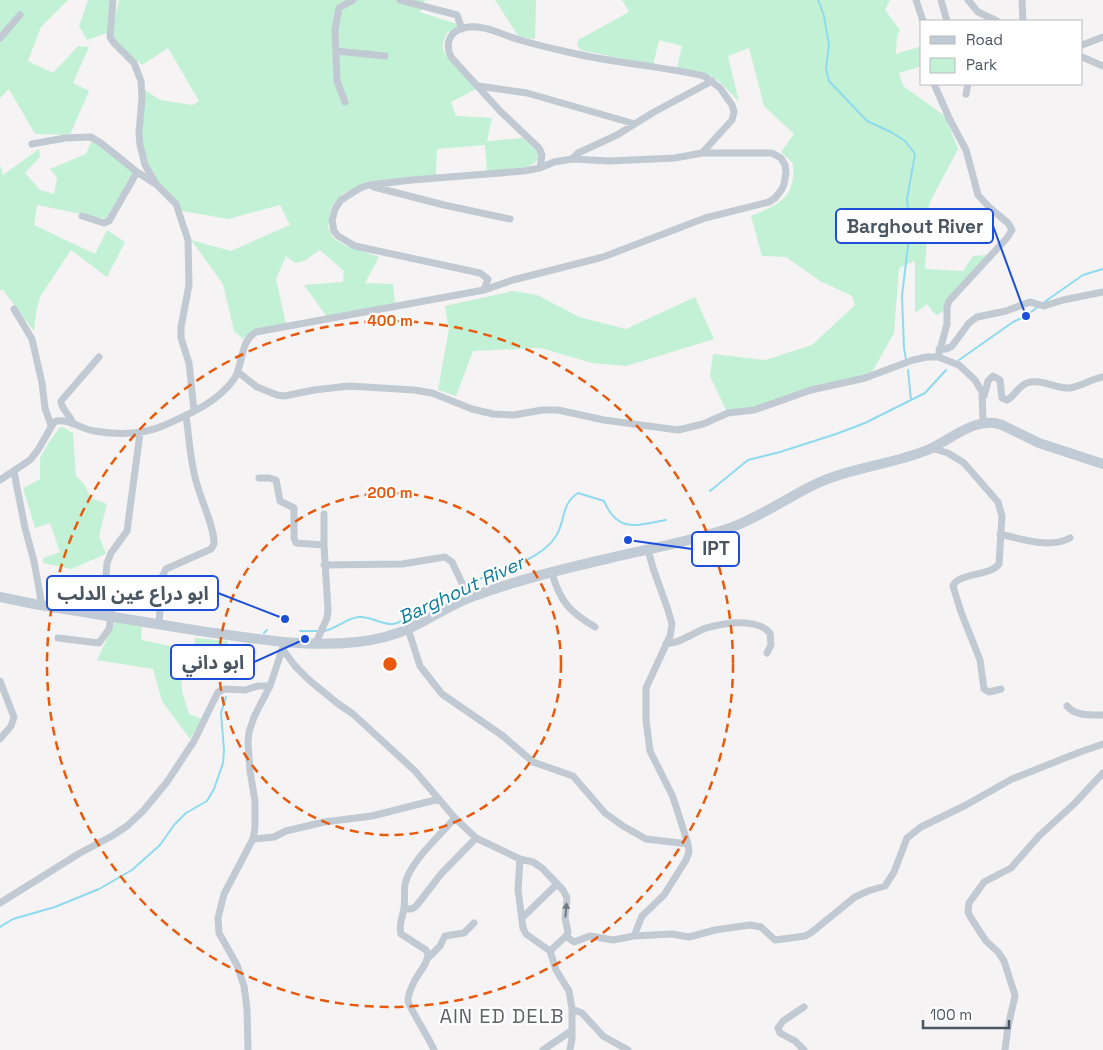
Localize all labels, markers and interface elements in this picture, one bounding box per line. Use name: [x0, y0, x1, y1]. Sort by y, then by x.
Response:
legend: [920, 20, 1083, 85]
text: Road: [966, 30, 1003, 49]
text: Park: [966, 55, 997, 74]
callout: Barghout River: [836, 209, 993, 243]
text: Barghout River: [846, 214, 984, 239]
text: 400 m: [367, 311, 413, 330]
text: 200 m: [368, 483, 412, 502]
callout: IPT: [692, 532, 739, 566]
text: IPT: [702, 536, 730, 561]
water label: Barghout River: [394, 549, 530, 630]
callout: ابو دراع عين الدلب: [47, 576, 218, 610]
text: ابو دراع عين الدلب: [57, 581, 209, 607]
callout: ابو داني: [171, 645, 254, 679]
text: ابو داني: [182, 650, 244, 677]
centre of rings: [381, 655, 399, 673]
one-way arrow: [562, 902, 570, 918]
scale bar: [923, 998, 1009, 1030]
district label: AIN ED DELB: [439, 1003, 565, 1029]
text: 100 m: [930, 1005, 972, 1024]

